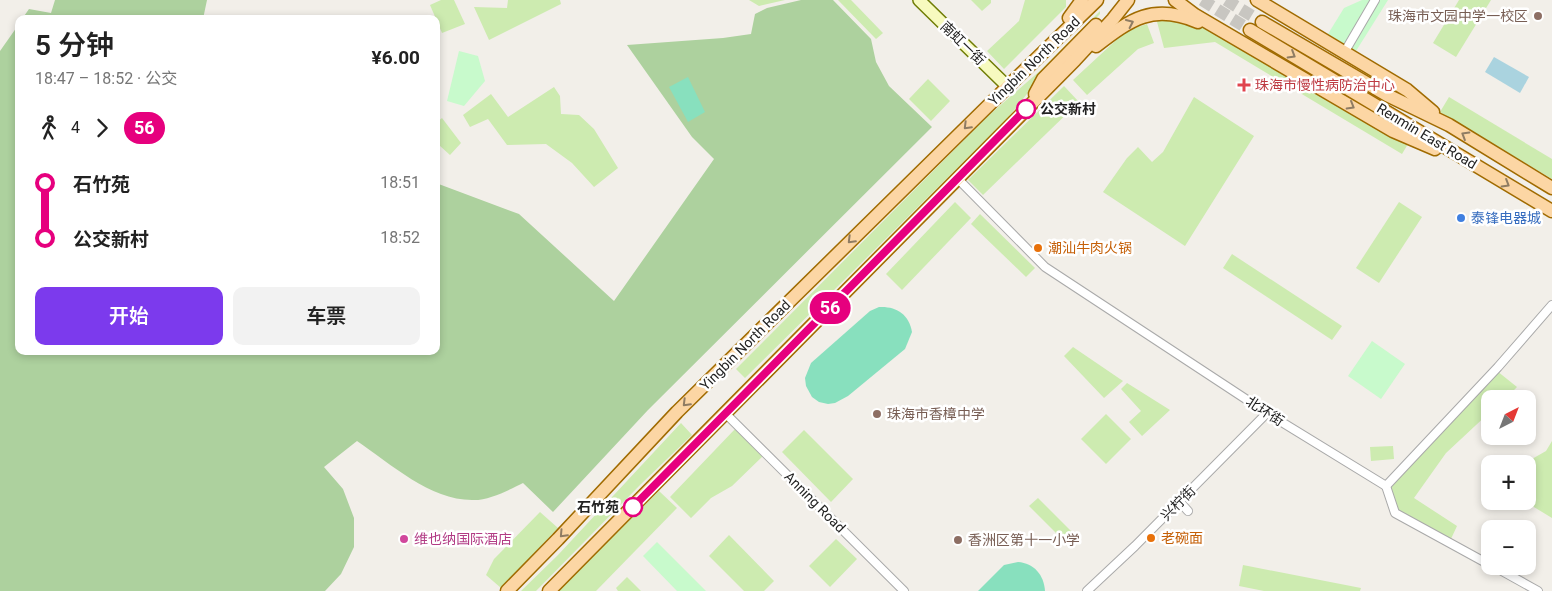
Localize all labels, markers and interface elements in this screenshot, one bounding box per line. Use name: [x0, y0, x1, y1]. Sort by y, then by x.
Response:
place label: 珠海市文园中学一校区: [1388, 8, 1528, 24]
marker: 珠海市文园中学一校区: [1532, 10, 1544, 22]
street label: Yingbin North Road: [985, 13, 1083, 109]
street label: 南虹一街: [937, 18, 989, 68]
one-way arrow: [1125, 18, 1134, 29]
text: 5 分钟: [35, 29, 114, 62]
text: ¥6.00: [372, 46, 420, 69]
one-way arrow: [1286, 48, 1295, 58]
text: 18:47 – 18:52 · 公交: [35, 69, 177, 88]
place label: 珠海市慢性病防治中心: [1255, 77, 1395, 93]
marker: 珠海市慢性病防治中心: [1237, 78, 1251, 92]
marker: 公交新村: [1016, 99, 1036, 119]
one-way arrow: [1346, 100, 1355, 110]
street label: Renmin East Road: [1374, 100, 1480, 172]
place label: 公交新村: [1040, 101, 1096, 117]
icon: walk: [35, 114, 63, 142]
icon: forward: [88, 114, 116, 142]
text: 56: [134, 117, 155, 138]
text: 4: [71, 118, 80, 137]
one-way arrow: [964, 120, 973, 129]
one-way arrow: [1462, 132, 1471, 142]
text: 石竹苑: [73, 173, 130, 196]
text: 18:51: [380, 173, 420, 192]
one-way arrow: [1500, 177, 1509, 187]
place label: 泰锋电器城: [1471, 210, 1541, 226]
marker: 泰锋电器城: [1455, 212, 1467, 224]
text: 公交新村: [73, 228, 149, 251]
text: 18:52: [380, 228, 420, 247]
one-way arrow: [848, 234, 857, 243]
place label: 潮汕牛肉火锅: [1048, 240, 1132, 256]
marker: 潮汕牛肉火锅: [1032, 242, 1044, 254]
button: 开始: [35, 287, 223, 345]
button: 车票: [233, 287, 420, 345]
line badge: 56: [808, 292, 852, 324]
street label: Yingbin North Road: [697, 297, 793, 393]
text: 56: [820, 297, 840, 318]
north arrow: [1481, 390, 1536, 445]
map controls: [1481, 390, 1536, 575]
street label: 北环街: [1243, 393, 1287, 429]
one-way arrow: [683, 397, 692, 406]
place label: 珠海市香樟中学: [887, 406, 985, 422]
marker: 珠海市香樟中学: [871, 408, 883, 420]
button: +: [1481, 455, 1536, 510]
street label: Anning Road: [781, 468, 849, 536]
street label: 兴柠街: [1157, 482, 1199, 524]
marker: 石竹苑: [623, 497, 643, 517]
place label: 石竹苑: [577, 499, 619, 515]
button: −: [1481, 520, 1536, 575]
one-way arrow: [560, 529, 569, 538]
place label: 老碗面: [1161, 530, 1203, 546]
place label: 维也纳国际酒店: [414, 531, 512, 547]
place label: 香洲区第十一小学: [968, 532, 1080, 548]
marker: 老碗面: [1145, 532, 1157, 544]
marker: 维也纳国际酒店: [398, 533, 410, 545]
marker: 香洲区第十一小学: [952, 534, 964, 546]

